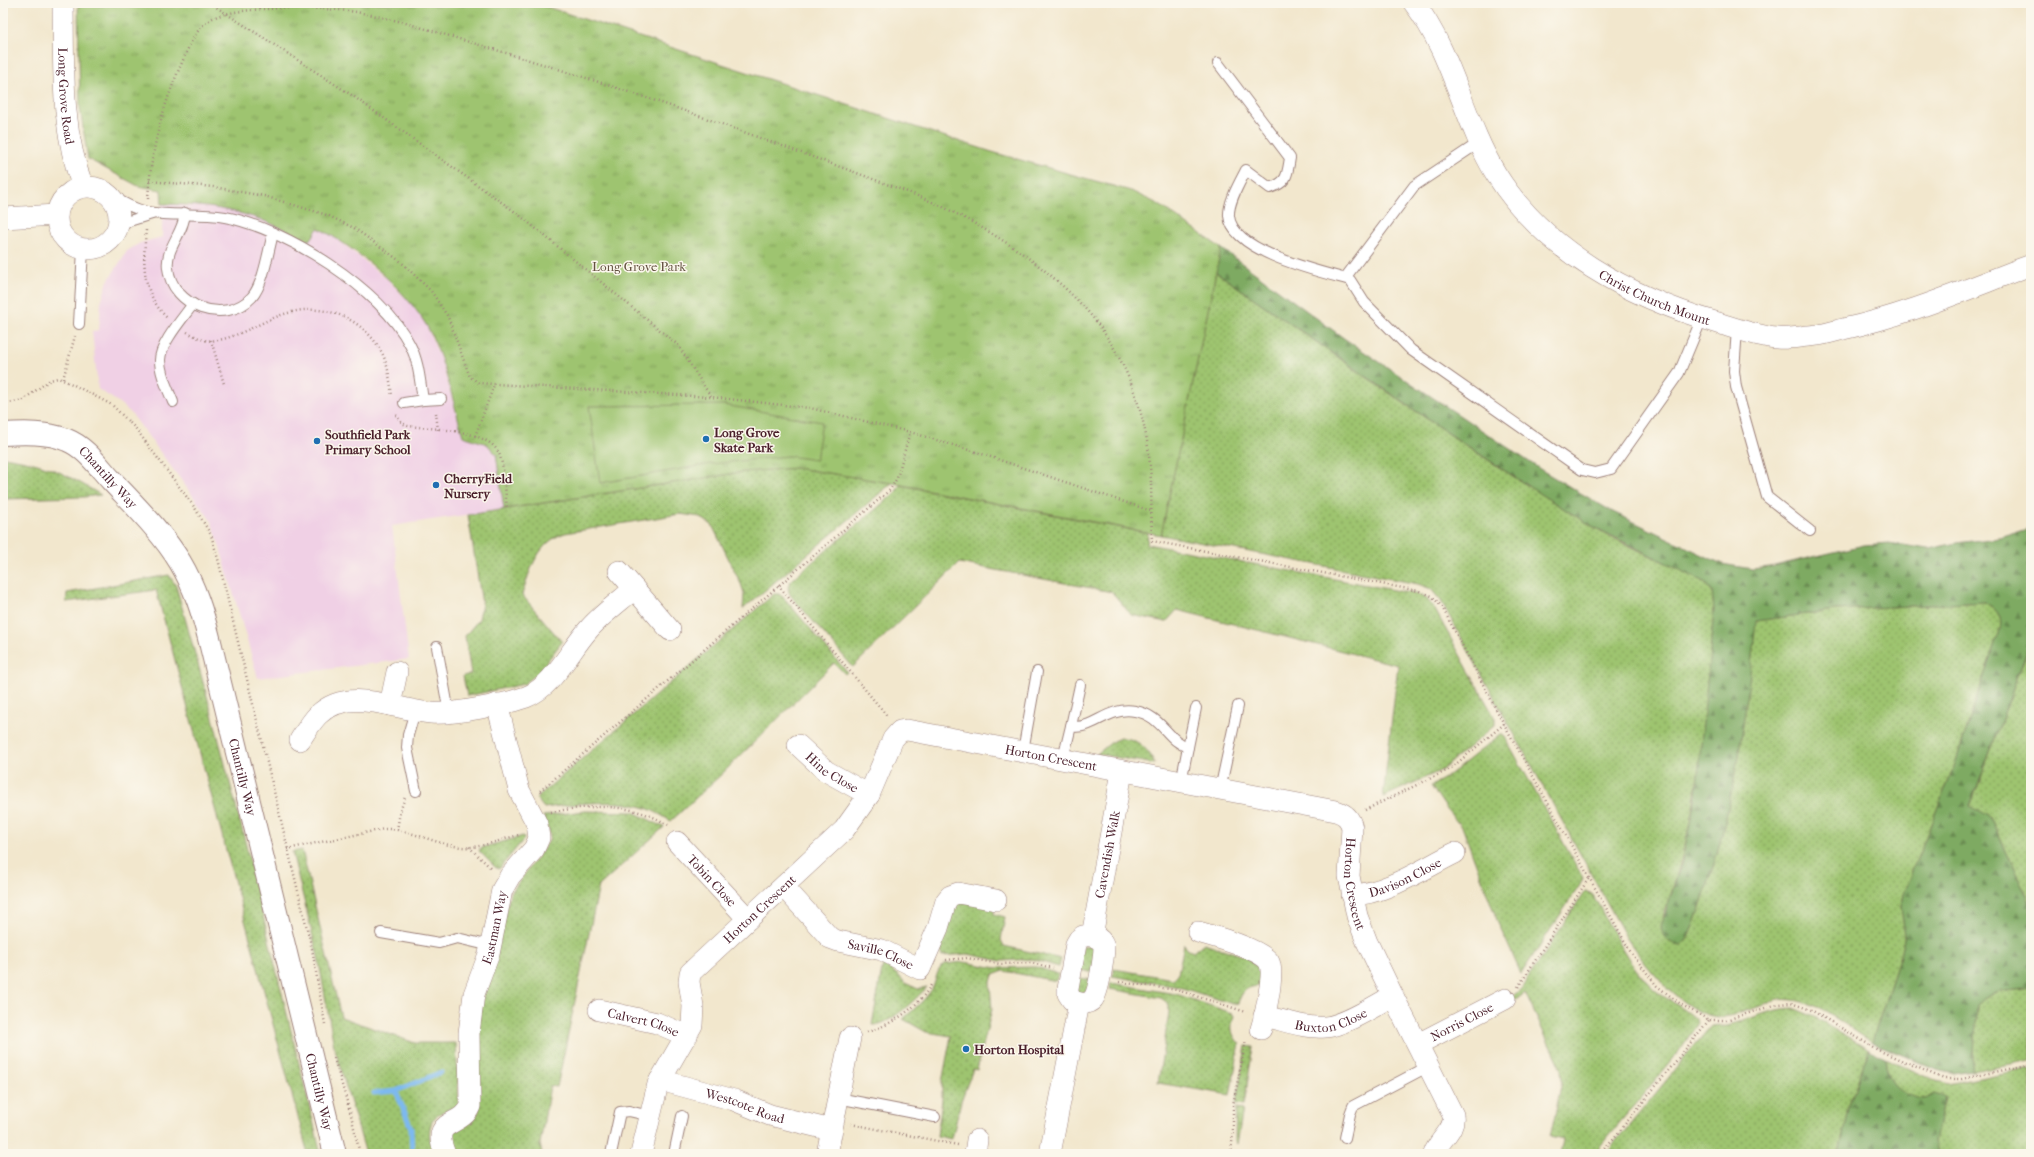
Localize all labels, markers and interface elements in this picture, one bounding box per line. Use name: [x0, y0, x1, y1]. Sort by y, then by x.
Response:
street label: Long Grove Road: [56, 47, 78, 146]
park label: Long Grove Park: [592, 259, 686, 274]
street label: Christ Church Mount: [1596, 266, 1713, 328]
place label: Long Grove Skate Park: [714, 425, 780, 455]
place label: Southfield Park Primary School: [325, 427, 412, 458]
marker: Long Grove Skate Park: [701, 434, 711, 444]
marker: Southfield Park Primary School: [312, 436, 322, 446]
street label: Chantilly Way: [76, 443, 142, 512]
place label: CherryField Nursery: [444, 471, 513, 502]
marker: CherryField Nursery: [431, 480, 441, 490]
street label: Chantilly Way: [226, 737, 260, 818]
street label: Horton Crescent: [1004, 741, 1099, 773]
street label: Hine Close: [803, 749, 862, 796]
street label: Cavendish Walk: [1092, 809, 1122, 899]
street label: Horton Crescent: [1341, 837, 1369, 932]
street label: Tobin Close: [685, 851, 740, 910]
street label: Davison Close: [1367, 854, 1444, 900]
street label: Horton Crescent: [720, 871, 799, 946]
street label: Eastman Way: [478, 888, 509, 966]
street label: Saville Close: [846, 936, 917, 972]
street label: Norris Close: [1428, 999, 1496, 1044]
street label: Buxton Close: [1293, 1004, 1370, 1035]
street label: Calvert Close: [606, 1005, 682, 1039]
place label: Horton Hospital: [974, 1042, 1065, 1058]
marker: Horton Hospital: [961, 1044, 971, 1054]
street label: Chantilly Way: [303, 1052, 337, 1133]
street label: Westcote Road: [703, 1085, 787, 1126]

